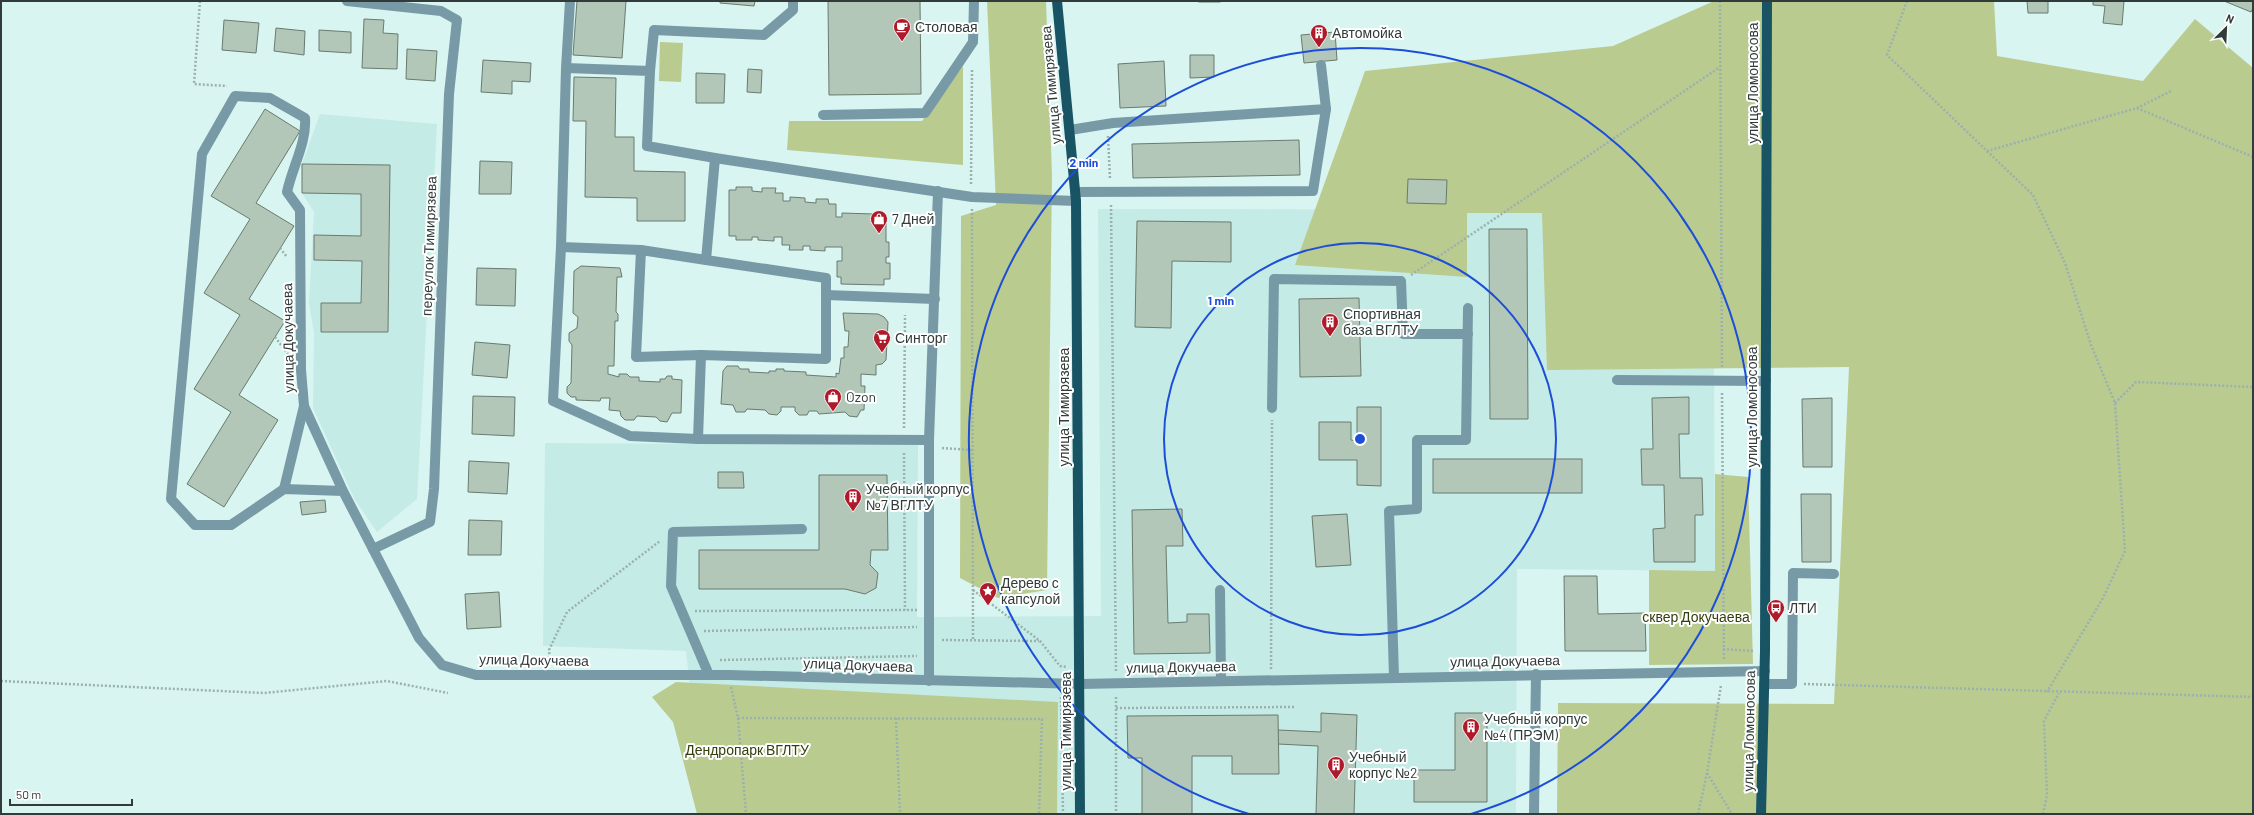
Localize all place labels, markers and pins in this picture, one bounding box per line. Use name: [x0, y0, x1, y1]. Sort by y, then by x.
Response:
cafe icon: Столовая: [892, 17, 912, 42]
place label: Столовая: [915, 18, 978, 35]
building icon: Автомойка: [1309, 23, 1329, 48]
place label: Автомойка: [1332, 24, 1402, 41]
shop icon: 7 Дней: [869, 209, 889, 234]
place label: 7 Дней: [892, 210, 934, 227]
place label: Спортивная база ВГЛТУ: [1343, 305, 1421, 338]
building icon: Спортивная база ВГЛТУ: [1320, 312, 1340, 337]
supermarket icon: Синторг: [872, 328, 892, 353]
place label: Синторг: [895, 329, 948, 346]
shop icon: Ozon: [823, 387, 843, 412]
place label: Ozon: [846, 388, 876, 405]
centre of rings: [1353, 432, 1367, 446]
place label: Учебный корпус №7 ВГЛТУ: [866, 480, 970, 513]
building icon: Учебный корпус №7 ВГЛТУ: [843, 487, 863, 512]
place label: Дерево с капсулой: [1001, 574, 1060, 607]
place icon: Дерево с капсулой: [978, 581, 998, 606]
bus stop icon: ЛТИ: [1766, 598, 1786, 623]
place label: ЛТИ: [1789, 599, 1817, 616]
place label: Учебный корпус №4 (ПРЭМ): [1484, 710, 1588, 743]
building icon: Учебный корпус №4 (ПРЭМ): [1461, 717, 1481, 742]
place label: Учебный корпус №2: [1349, 748, 1418, 781]
building icon: Учебный корпус №2: [1326, 755, 1346, 780]

